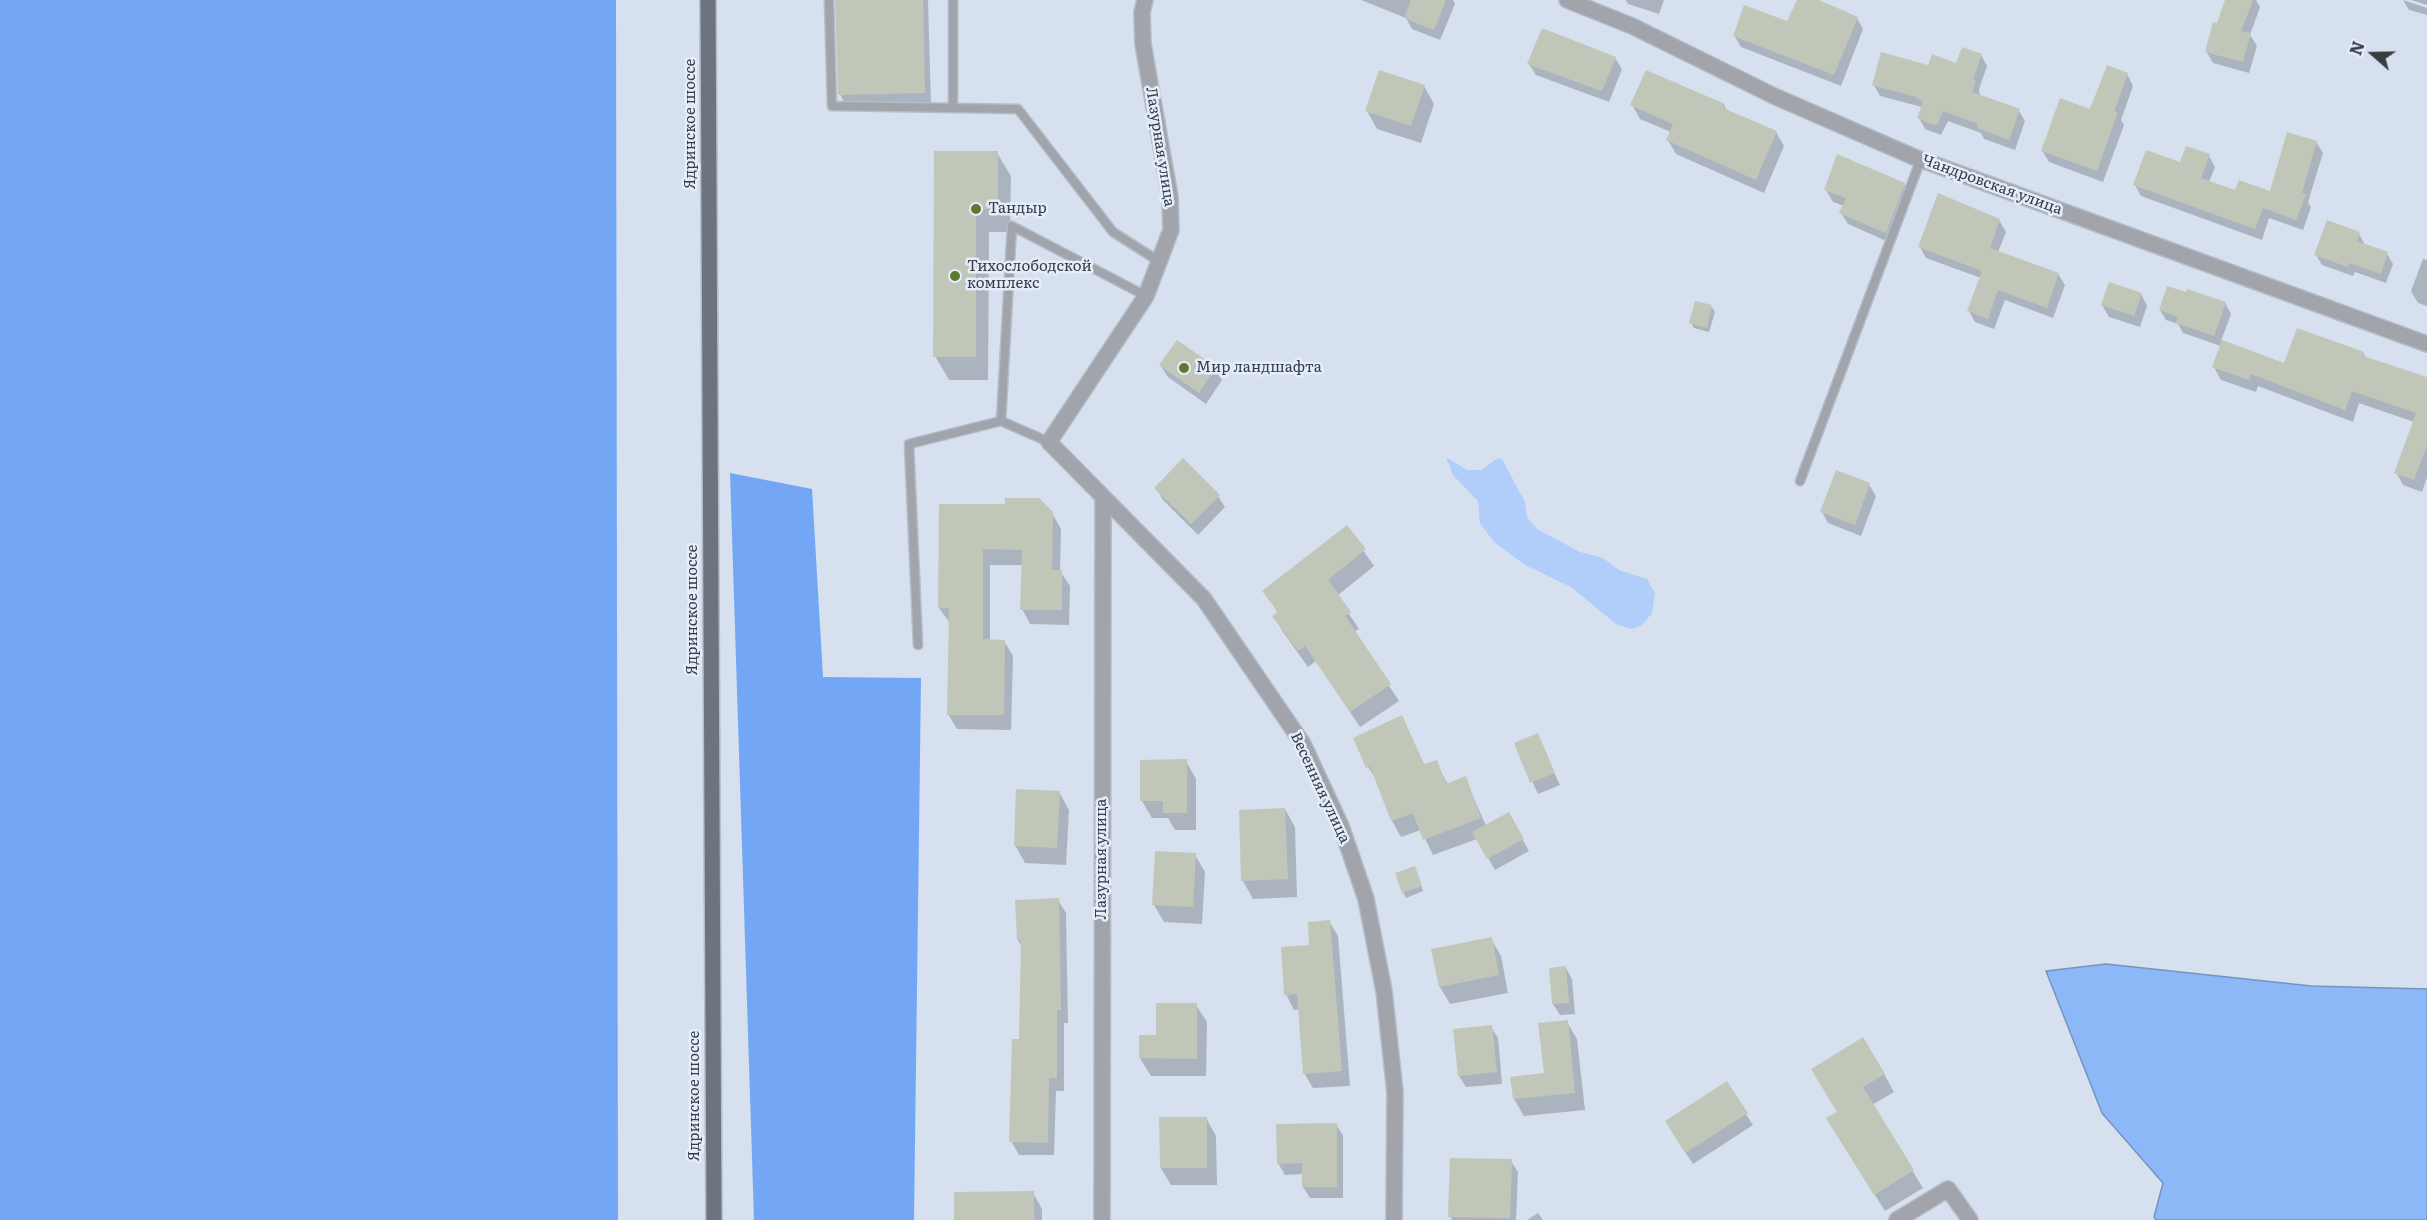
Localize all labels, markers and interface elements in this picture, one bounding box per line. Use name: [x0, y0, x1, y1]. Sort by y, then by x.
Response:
north arrow: [2343, 24, 2403, 84]
text: N: [2343, 37, 2370, 58]
street label: Ядринское шоссе: [682, 59, 700, 189]
street label: Лазурная улица: [1142, 86, 1178, 208]
street label: Чандровская улица: [1919, 151, 2065, 219]
place label: Тандыр: [988, 200, 1047, 218]
marker: Тандыр: [969, 202, 983, 216]
place label: Тихослободской комплекс: [967, 258, 1092, 293]
marker: Тихослободской комплекс: [948, 269, 962, 283]
place label: Мир ландшафта: [1196, 359, 1322, 377]
marker: Мир ландшафта: [1177, 361, 1191, 375]
street label: Ядринское шоссе: [684, 545, 702, 675]
street label: Весенняя улица: [1286, 730, 1354, 846]
street label: Лазурная улица: [1093, 799, 1111, 919]
street label: Ядринское шоссе: [686, 1031, 704, 1161]

